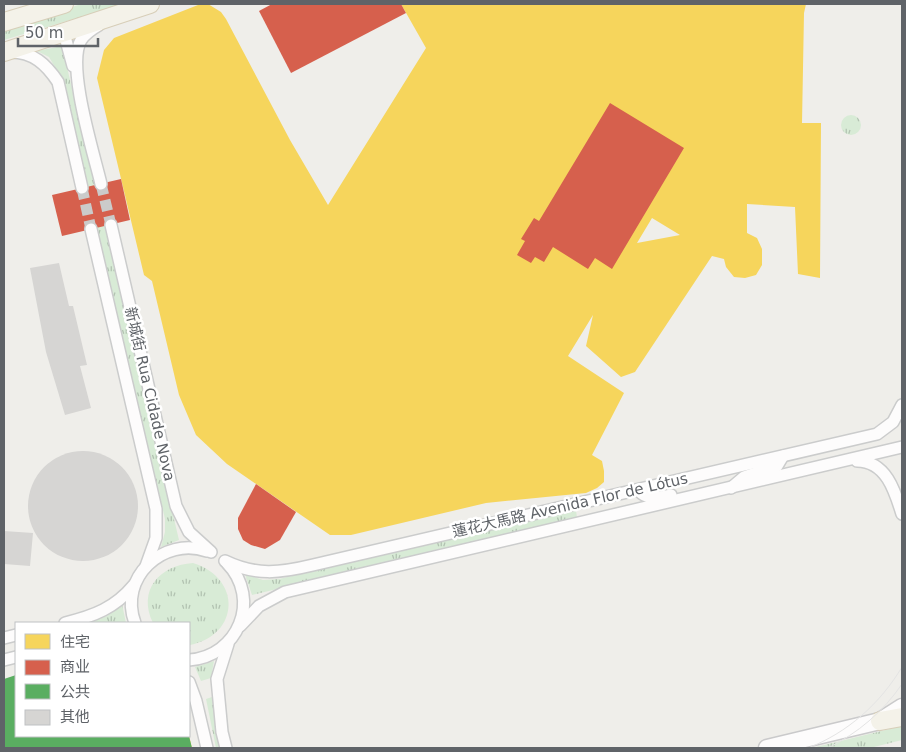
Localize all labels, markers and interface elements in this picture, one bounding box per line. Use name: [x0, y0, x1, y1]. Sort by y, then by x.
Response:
scale bar: [18, 15, 98, 47]
text: 50 m: [25, 24, 63, 42]
street label: 新城街 Rua Cidade Nova: [121, 305, 179, 483]
street label: 蓮花大馬路 Avenida Flor de Lótus: [450, 469, 690, 541]
legend: [15, 622, 190, 737]
text: 住宅: [60, 633, 90, 651]
text: 商业: [60, 658, 90, 676]
text: 公共: [60, 683, 90, 701]
text: 其他: [60, 708, 90, 726]

